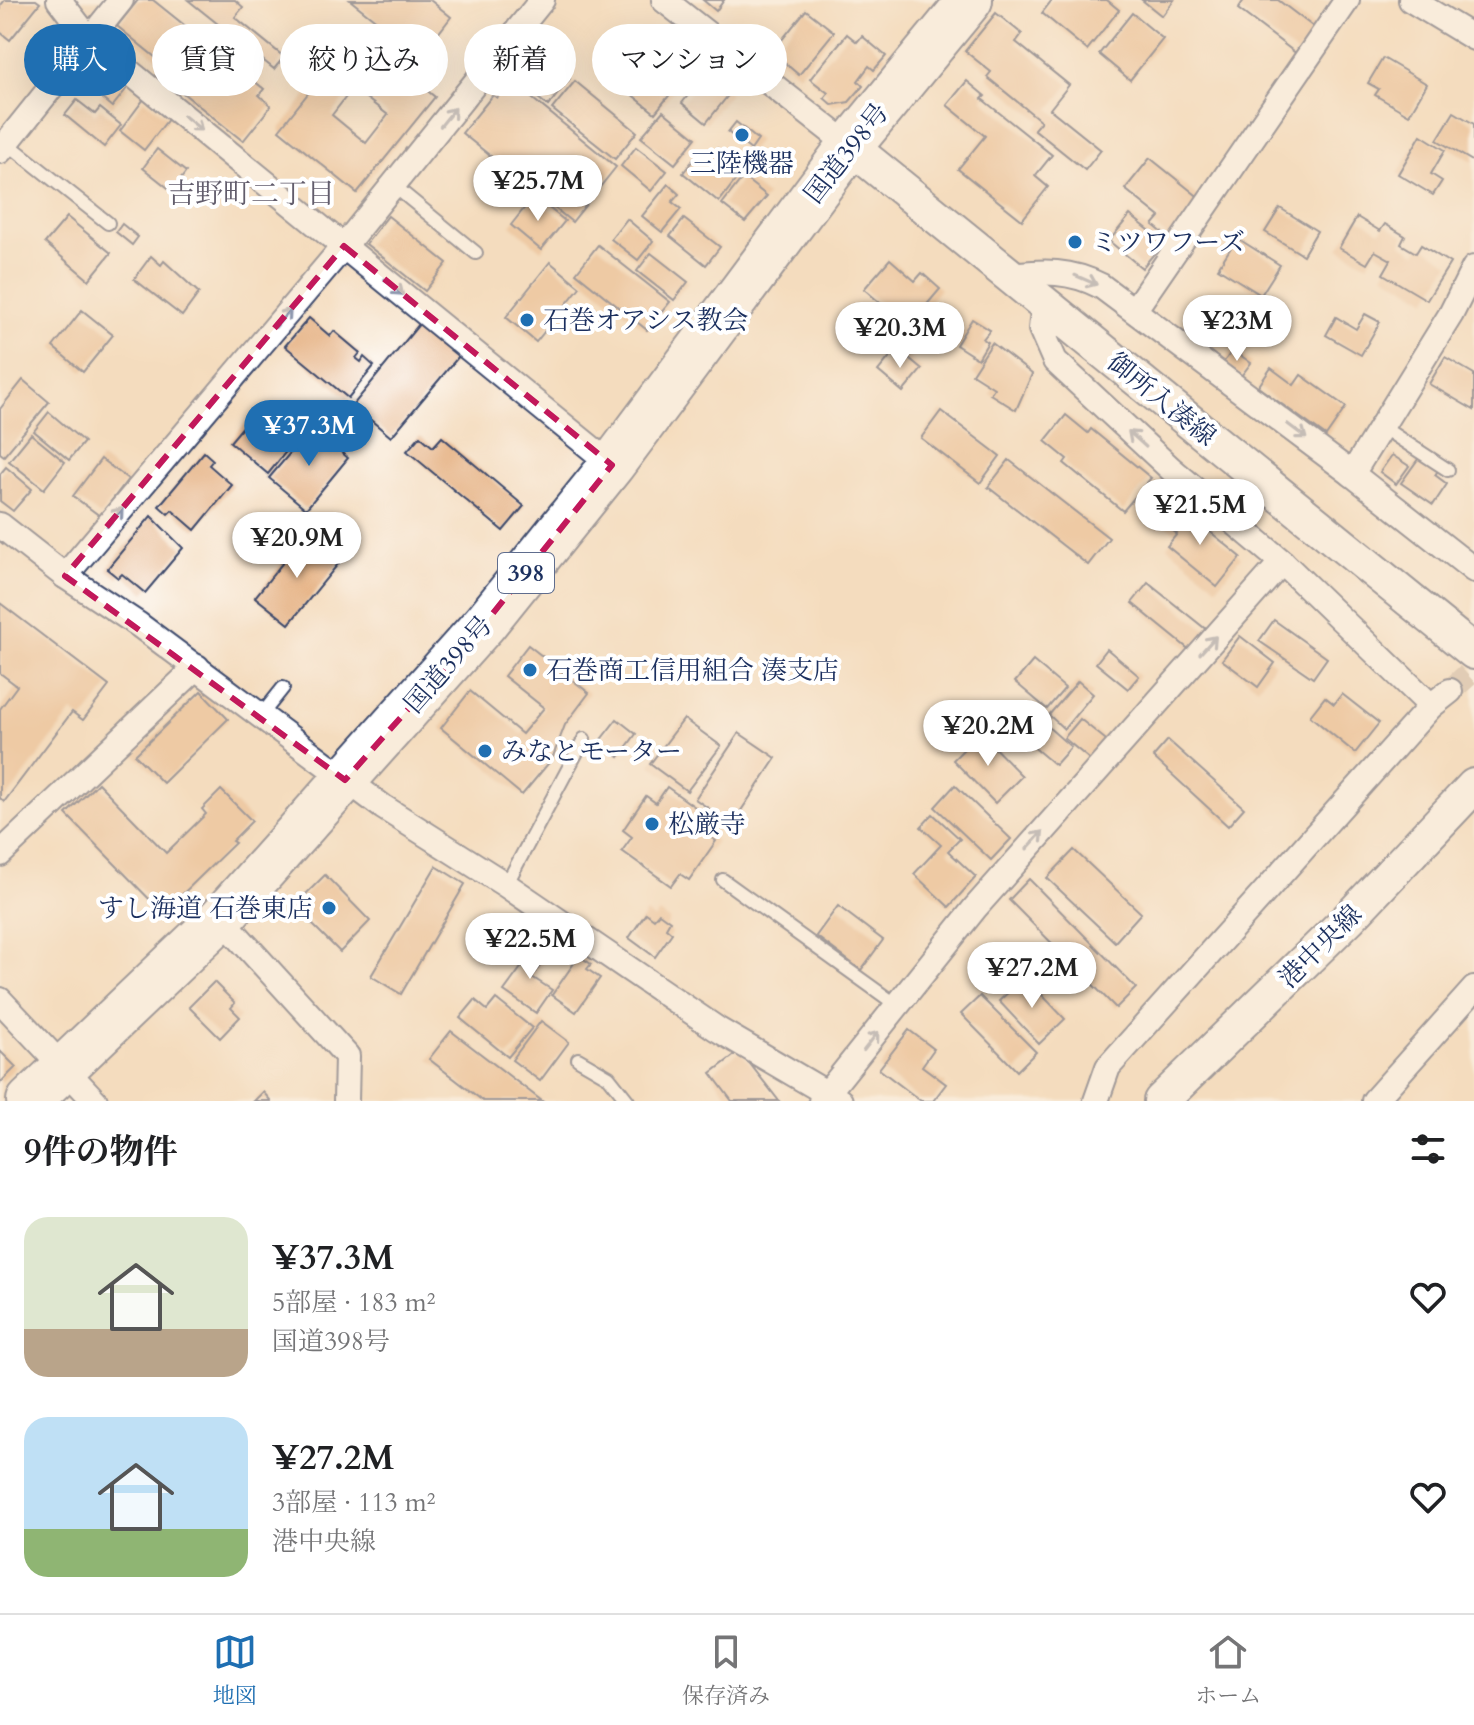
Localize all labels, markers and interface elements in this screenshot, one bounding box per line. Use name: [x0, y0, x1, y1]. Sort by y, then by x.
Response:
chip: 購入: [24, 24, 136, 96]
chip: 賃貸: [152, 24, 264, 96]
chip: 絞り込み: [280, 24, 448, 96]
chip: 新着: [464, 24, 576, 96]
chip: マンション: [592, 24, 787, 96]
street label: 国道398号: [796, 96, 896, 211]
one-way arrow: [439, 107, 457, 128]
one-way arrow: [182, 114, 203, 132]
marker: 三陸機器: [733, 126, 751, 144]
place label: 三陸機器: [690, 146, 794, 181]
pin: ¥25.7M: [473, 155, 603, 223]
text: ¥25.7M: [491, 163, 585, 198]
district label: 吉野町二丁目: [167, 175, 335, 213]
place label: ミツワフーズ: [1091, 225, 1245, 260]
marker: ミツワフーズ: [1066, 233, 1084, 251]
one-way arrow: [1073, 273, 1098, 288]
one-way arrow: [384, 278, 404, 296]
pin: ¥23M: [1190, 295, 1284, 363]
pin: ¥20.3M: [835, 302, 965, 370]
place label: 石巻オアシス教会: [543, 303, 748, 338]
text: ¥23M: [1201, 303, 1273, 338]
one-way arrow: [274, 308, 292, 329]
text: ¥20.3M: [853, 310, 947, 345]
marker: 石巻オアシス教会: [518, 311, 536, 329]
street label: 御所入湊線: [1100, 345, 1223, 454]
pin: ¥37.3M: [244, 400, 374, 468]
text: ¥37.3M: [262, 408, 356, 443]
one-way arrow: [1285, 423, 1307, 440]
one-way arrow: [1128, 430, 1148, 448]
pin: ¥21.5M: [1135, 479, 1265, 547]
text: ¥21.5M: [1153, 487, 1247, 522]
one-way arrow: [106, 507, 124, 527]
pin: ¥20.9M: [232, 512, 362, 580]
text: ¥20.9M: [250, 520, 344, 555]
road number: 398: [498, 553, 554, 593]
street label: 国道398号: [396, 608, 500, 720]
one-way arrow: [1199, 636, 1217, 656]
place label: 石巻商工信用組合 湊支店: [546, 653, 839, 688]
marker: 石巻商工信用組合 湊支店: [521, 661, 539, 679]
pin: ¥20.2M: [923, 700, 1053, 768]
text: ¥20.2M: [941, 708, 1035, 743]
place label: みなとモーター: [501, 734, 682, 769]
marker: みなとモーター: [476, 742, 494, 760]
place label: 松厳寺: [668, 807, 746, 842]
marker: 松厳寺: [643, 815, 661, 833]
one-way arrow: [1026, 830, 1045, 850]
place label: すし海道 石巻東店: [98, 891, 313, 926]
street label: 港中央線: [1271, 897, 1370, 996]
marker: すし海道 石巻東店: [320, 899, 338, 917]
pin: ¥22.5M: [465, 913, 595, 981]
text: ¥22.5M: [483, 921, 577, 956]
pin: ¥27.2M: [967, 942, 1097, 1010]
text: ¥27.2M: [985, 950, 1079, 985]
one-way arrow: [862, 1031, 879, 1052]
icon: filters: [1406, 1127, 1450, 1171]
text: 9件の物件: [24, 1129, 177, 1175]
text: ¥37.3M: [272, 1235, 394, 1281]
icon: home: [88, 1249, 184, 1345]
icon: heart: [1406, 1275, 1450, 1319]
text: 5部屋 · 183 m²: [272, 1285, 436, 1320]
text: 国道398号: [272, 1324, 390, 1359]
text: ¥27.2M: [272, 1435, 394, 1481]
icon: home: [88, 1449, 184, 1545]
icon: heart: [1406, 1475, 1450, 1519]
text: 3部屋 · 113 m²: [272, 1485, 436, 1520]
text: 港中央線: [272, 1524, 376, 1559]
tab: 地図: [213, 1630, 257, 1711]
tab: 保存済み: [682, 1630, 770, 1711]
tab: ホーム: [1195, 1630, 1261, 1711]

